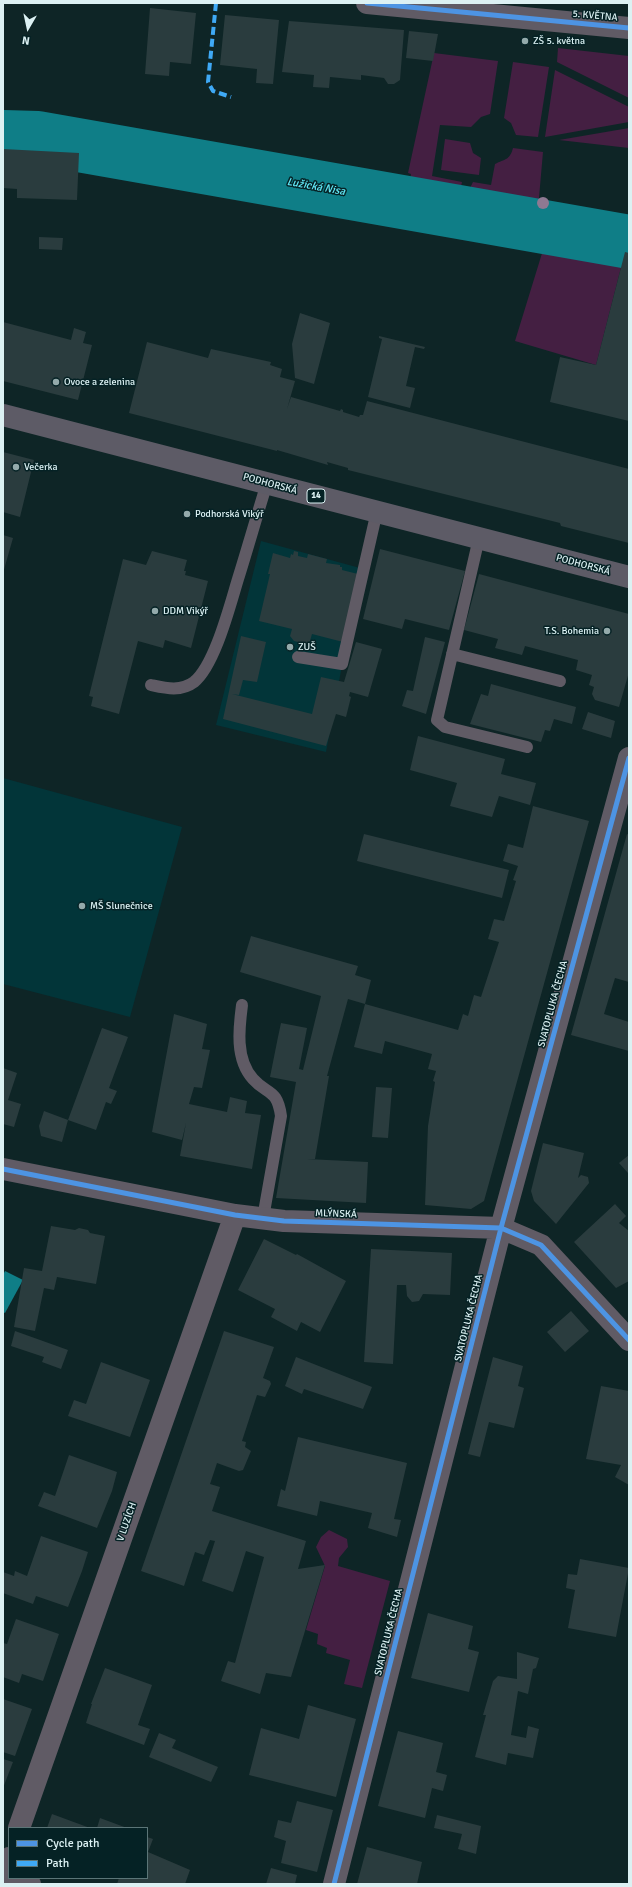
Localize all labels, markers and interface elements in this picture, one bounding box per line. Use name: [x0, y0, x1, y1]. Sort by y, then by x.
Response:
north arrow: [8, 8, 48, 48]
street label: 5. KVĚTNA: [572, 8, 618, 24]
text: N: [21, 33, 31, 47]
place label: ZŠ 5. května: [533, 35, 585, 47]
marker: ZŠ 5. května: [520, 36, 530, 46]
water label: Lužická Nisa: [286, 175, 346, 199]
place label: Ovoce a zelenina: [64, 376, 135, 388]
marker: Ovoce a zelenina: [51, 377, 61, 387]
place label: Večerka: [24, 461, 58, 473]
marker: Večerka: [11, 462, 21, 472]
street label: PODHORSKÁ: [242, 471, 298, 497]
road number: 14: [307, 489, 325, 503]
place label: Podhorská Vikýř: [195, 508, 264, 520]
marker: Podhorská Vikýř: [182, 509, 192, 519]
street label: PODHORSKÁ: [555, 552, 611, 578]
place label: DDM Vikýř: [163, 605, 208, 617]
marker: DDM Vikýř: [150, 606, 160, 616]
place label: T.S. Bohemia: [544, 625, 599, 637]
marker: T.S. Bohemia: [602, 626, 612, 636]
place label: ZUŠ: [298, 641, 316, 653]
marker: ZUŠ: [285, 642, 295, 652]
place label: MŠ Slunečnice: [90, 900, 153, 912]
marker: MŠ Slunečnice: [77, 901, 87, 911]
street label: SVATOPLUKA ČECHA: [536, 959, 570, 1049]
street label: MLÝNSKÁ: [315, 1207, 357, 1221]
street label: SVATOPLUKA ČECHA: [452, 1273, 486, 1363]
street label: V LUZÍCH: [115, 1501, 139, 1543]
street label: SVATOPLUKA ČECHA: [372, 1587, 406, 1677]
legend: [8, 1827, 148, 1879]
text: Cycle path: [46, 1836, 99, 1851]
text: Path: [46, 1856, 69, 1871]

